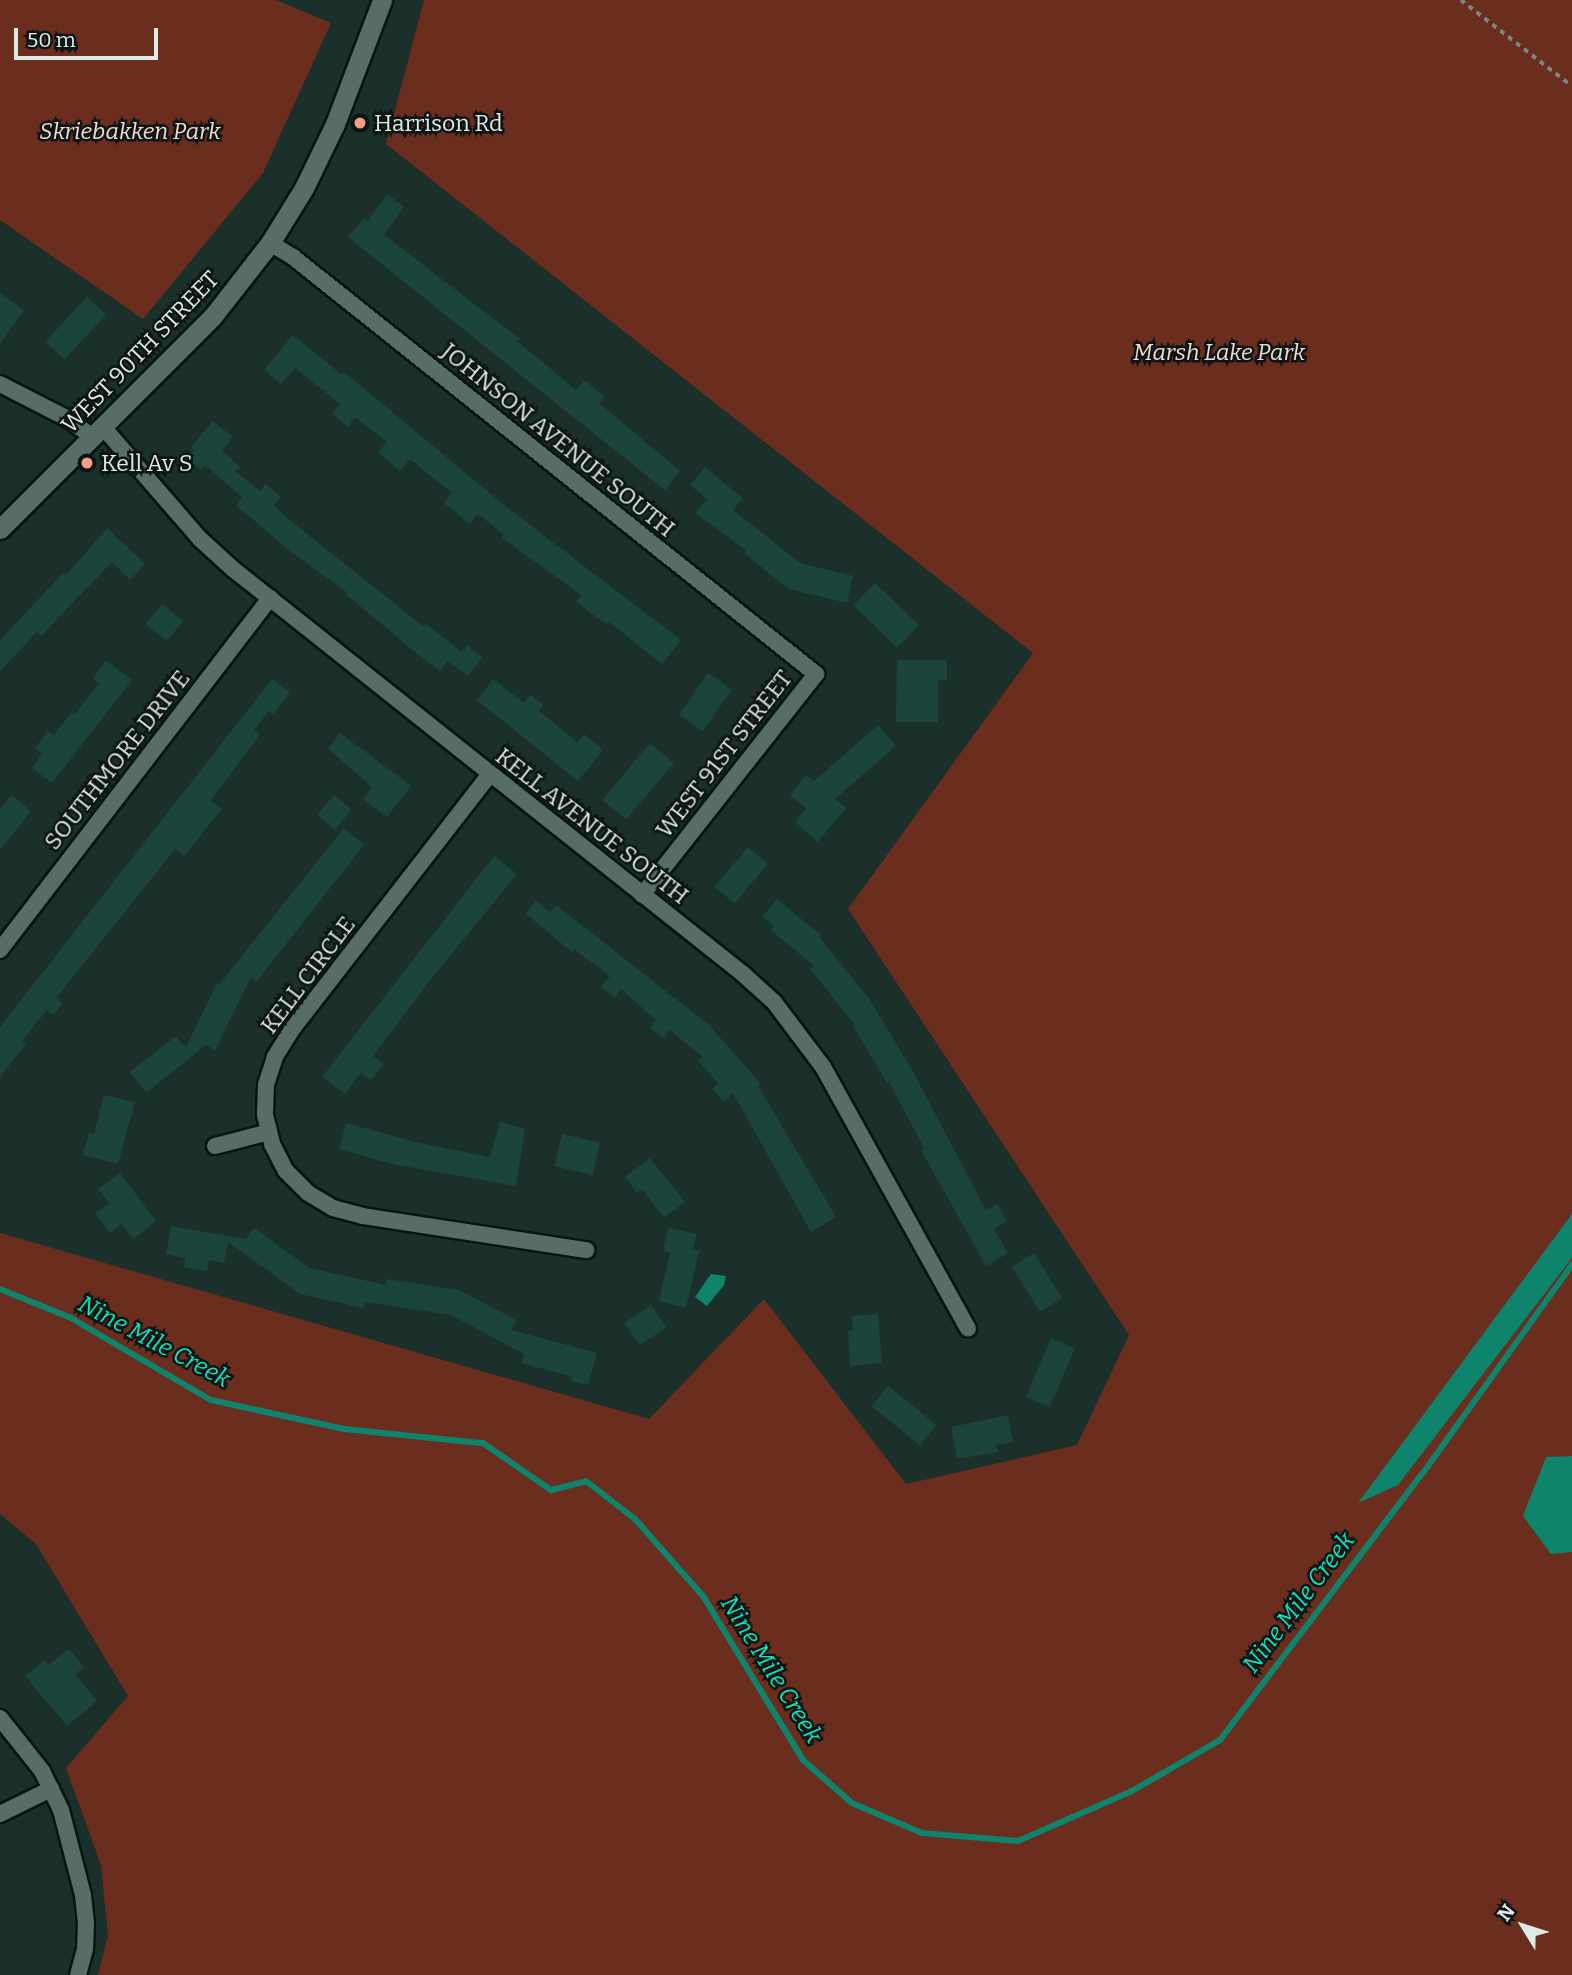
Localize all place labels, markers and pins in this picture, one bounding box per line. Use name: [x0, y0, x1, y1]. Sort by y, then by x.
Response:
place label: Harrison Rd: [374, 109, 503, 137]
marker: Harrison Rd: [352, 115, 368, 131]
place label: Kell Av S: [101, 449, 192, 477]
marker: Kell Av S: [79, 455, 95, 471]

